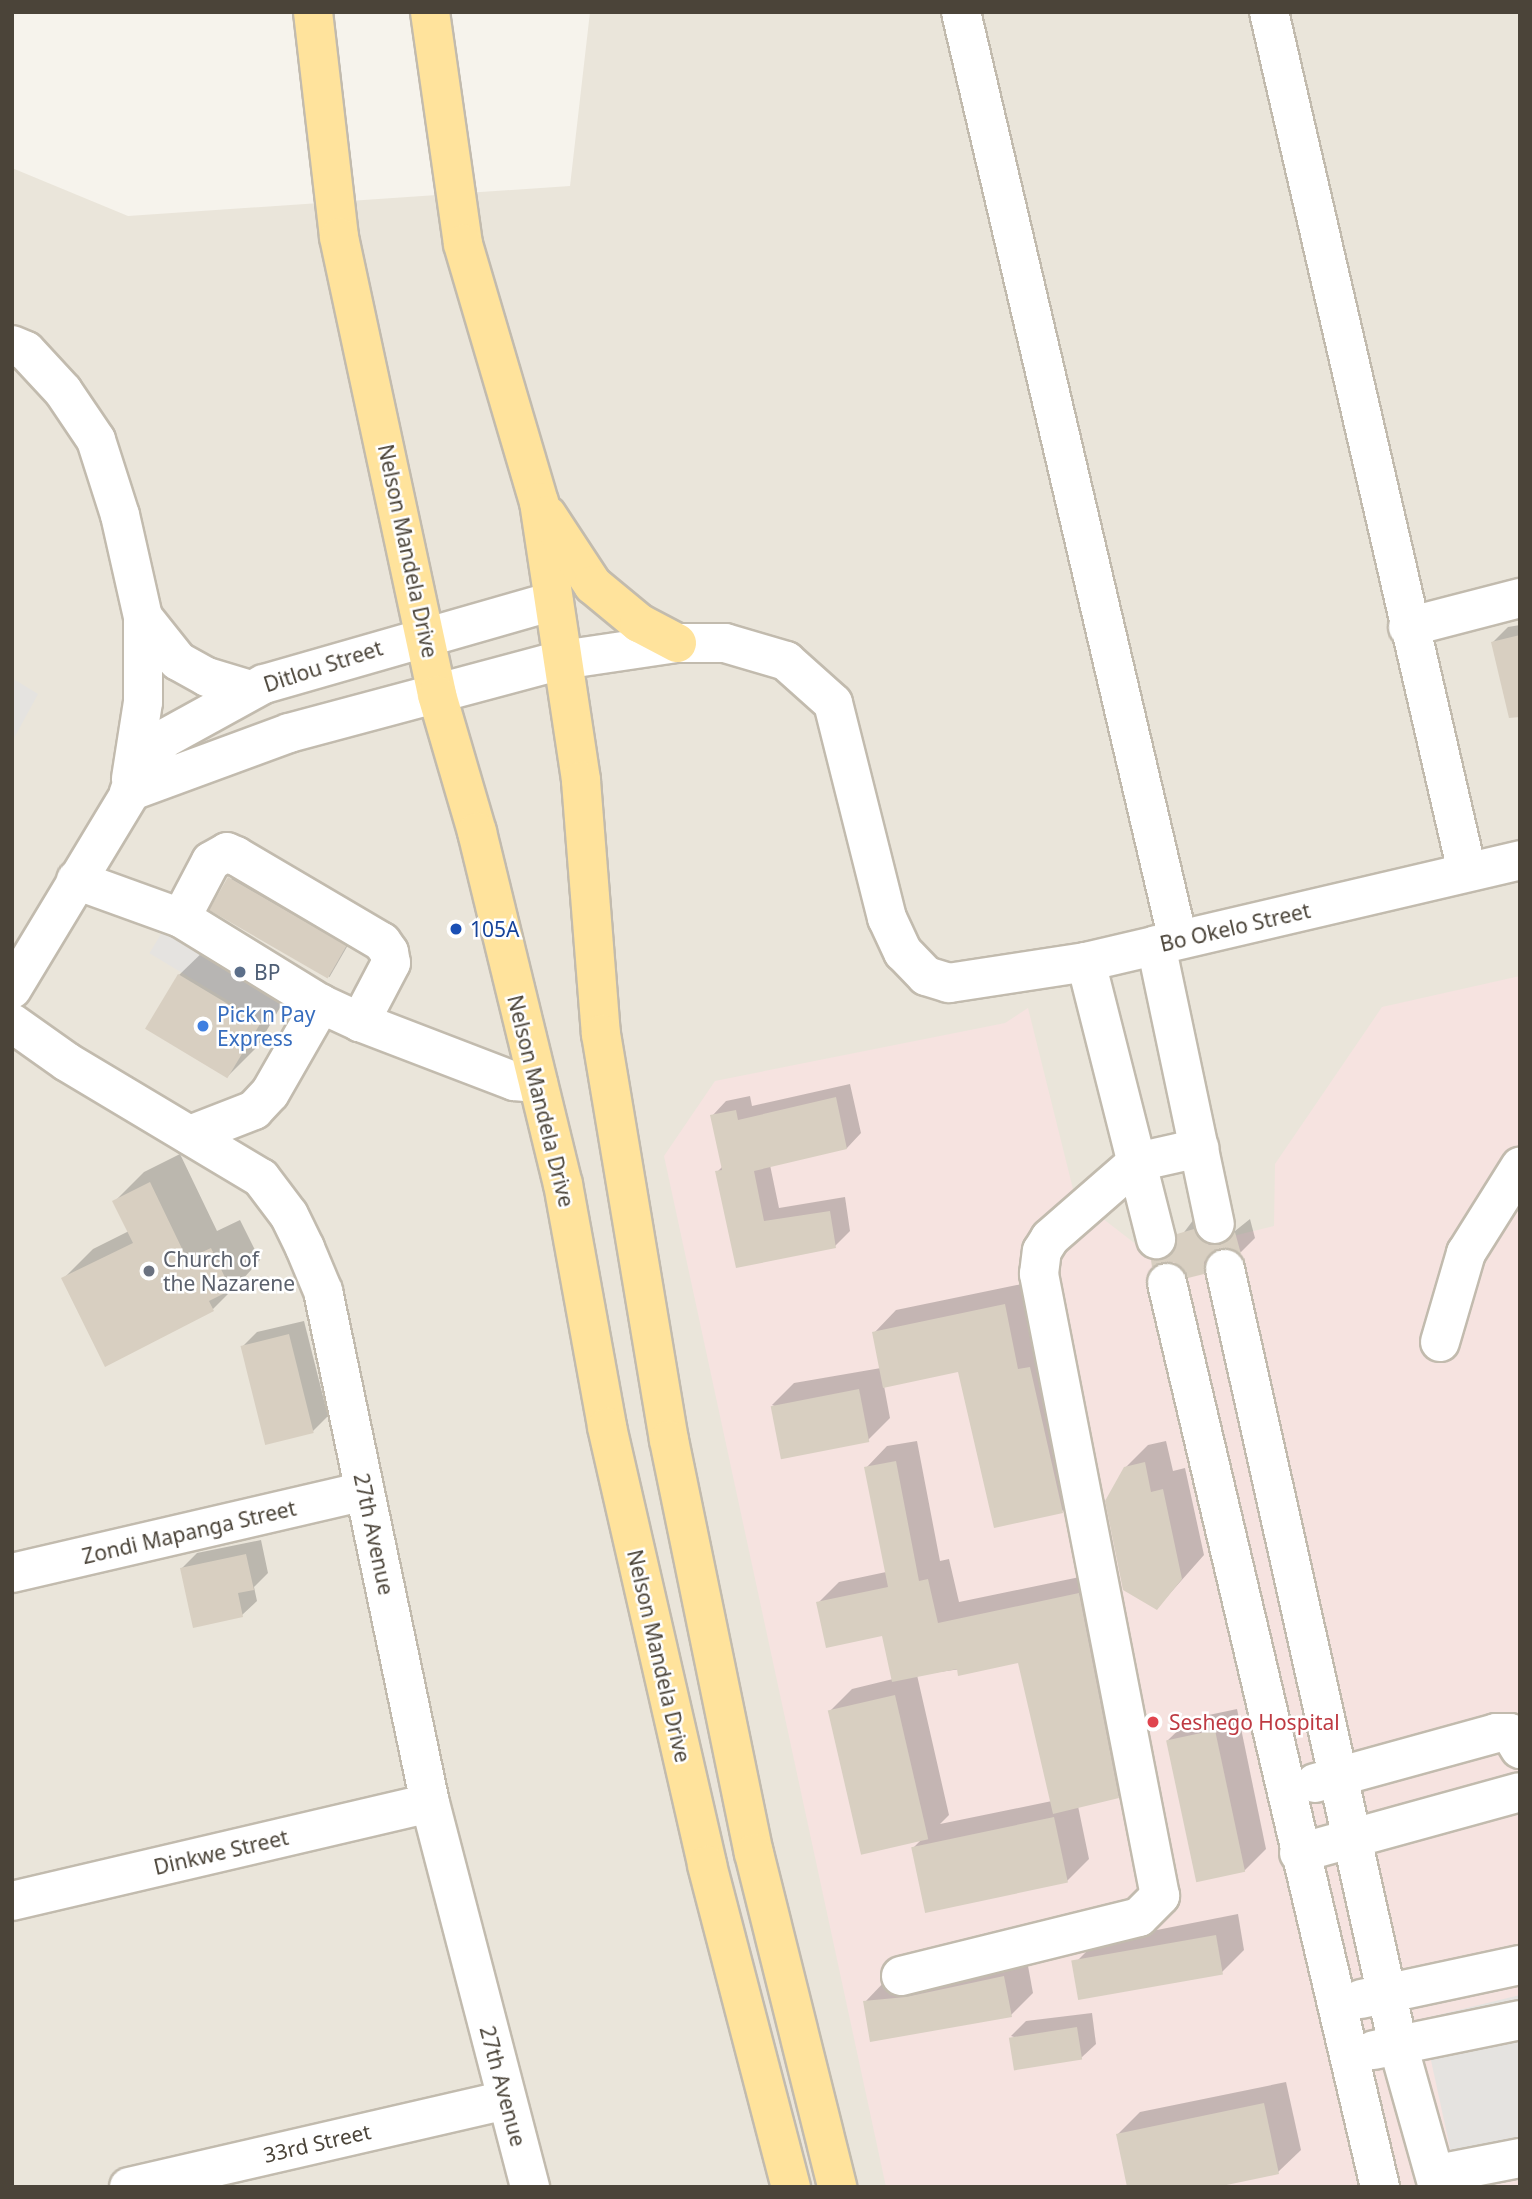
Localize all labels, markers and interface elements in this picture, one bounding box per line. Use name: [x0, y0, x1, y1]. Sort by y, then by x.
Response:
street label: Nelson Mandela Drive: [373, 442, 443, 660]
street label: Ditlou Street: [260, 635, 386, 697]
street label: Bo Okelo Street: [1157, 897, 1313, 957]
place label: 105A: [470, 916, 519, 942]
marker: 105A: [448, 921, 464, 937]
place label: BP: [254, 959, 280, 985]
marker: BP: [232, 964, 248, 980]
street label: Nelson Mandela Drive: [502, 992, 580, 1210]
place label: Pick n Pay Express: [217, 1001, 316, 1051]
marker: Pick n Pay Express: [195, 1018, 211, 1034]
place label: Church of the Nazarene: [163, 1246, 295, 1296]
marker: Church of the Nazarene: [141, 1263, 157, 1279]
street label: 27th Avenue: [349, 1471, 399, 1597]
street label: Zondi Mapanga Street: [80, 1495, 298, 1569]
street label: Nelson Mandela Drive: [622, 1547, 696, 1765]
place label: Seshego Hospital: [1169, 1709, 1340, 1735]
marker: Seshego Hospital: [1143, 1712, 1163, 1732]
street label: Dinkwe Street: [151, 1824, 291, 1880]
street label: 27th Avenue: [475, 2023, 531, 2149]
street label: 33rd Street: [261, 2118, 373, 2168]

